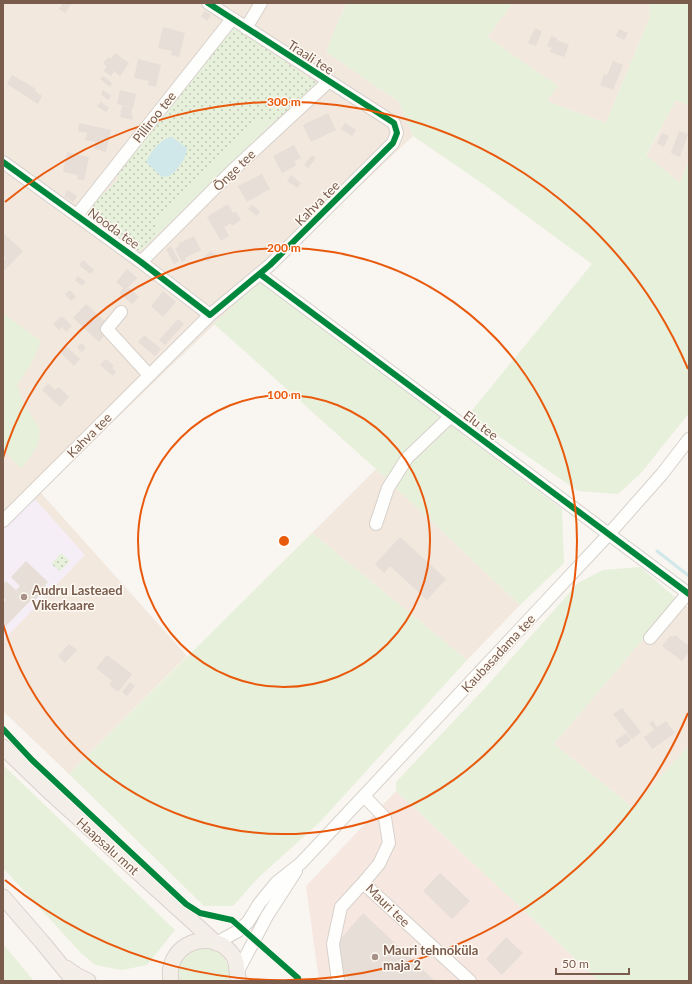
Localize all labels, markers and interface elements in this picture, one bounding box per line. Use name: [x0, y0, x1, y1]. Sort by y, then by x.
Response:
street label: Traali tee: [285, 36, 337, 78]
street label: Pilliroo tee: [129, 88, 179, 146]
text: 300 m: [267, 94, 301, 109]
street label: Õnge tee: [209, 146, 259, 194]
street label: Kahva tee: [291, 177, 343, 229]
street label: Nooda tee: [85, 204, 143, 252]
text: 200 m: [267, 240, 301, 255]
text: 100 m: [267, 387, 301, 402]
street label: Elu tee: [460, 407, 502, 443]
street label: Kahva tee: [63, 409, 115, 461]
centre of rings: [277, 534, 291, 548]
place label: Audru Lasteaed Vikerkaare: [31, 582, 123, 613]
marker: Audru Lasteaed Vikerkaare: [19, 592, 29, 602]
street label: Kaubasadama tee: [458, 611, 538, 695]
street label: Haapsalu mnt: [74, 814, 143, 878]
street label: Mauri tee: [363, 880, 413, 930]
place label: Mauri tehnoküla maja 2: [383, 942, 478, 973]
scale bar: [556, 950, 629, 976]
marker: Mauri tehnoküla maja 2: [370, 952, 380, 962]
text: 50 m: [562, 956, 589, 971]

